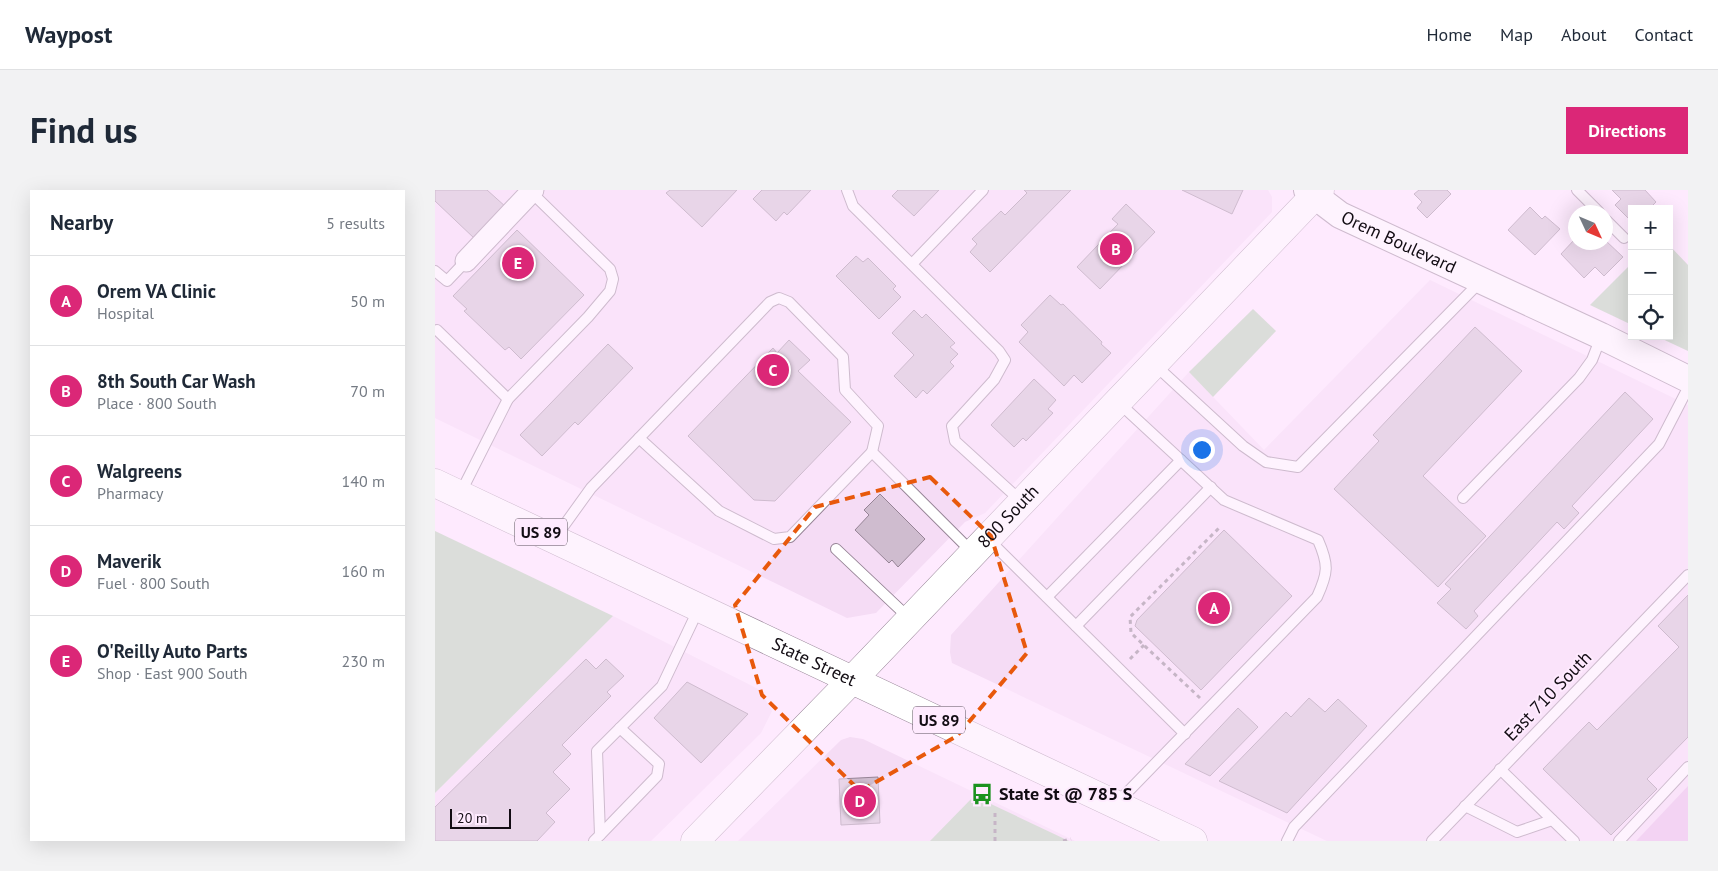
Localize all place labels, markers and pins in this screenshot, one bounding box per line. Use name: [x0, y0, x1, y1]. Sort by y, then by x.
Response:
pin: B: [1100, 230, 1132, 268]
pin: E: [502, 244, 534, 282]
pin: C: [757, 351, 789, 389]
pin: A: [1198, 589, 1230, 627]
bus stop icon: State St @ 785 S: [969, 781, 995, 807]
pin: D: [844, 782, 876, 820]
place label: State St @ 785 S: [999, 782, 1132, 805]

